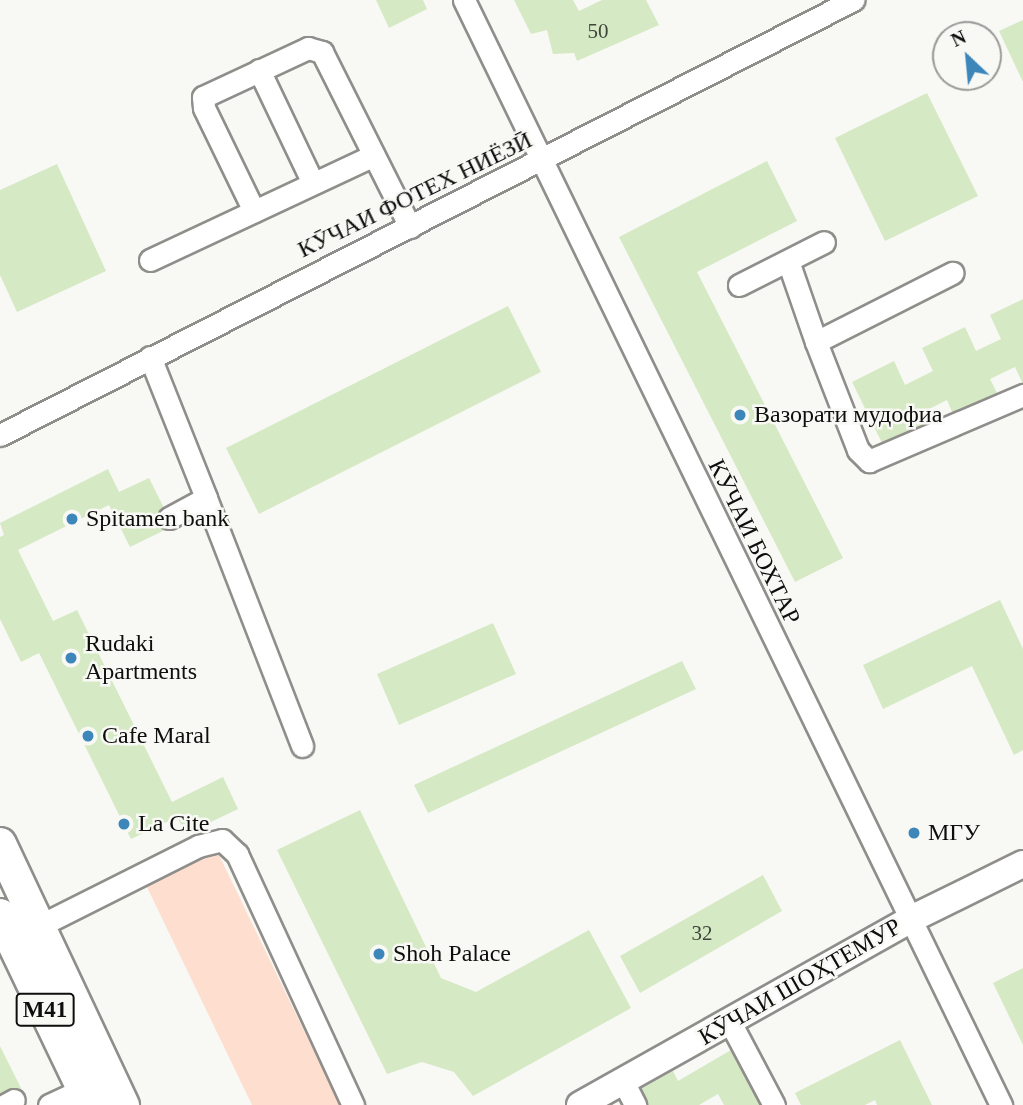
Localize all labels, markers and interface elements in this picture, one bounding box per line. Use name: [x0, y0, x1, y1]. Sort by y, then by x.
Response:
house number: 50: [588, 18, 608, 44]
north arrow: [932, 21, 1002, 91]
text: N: [948, 26, 969, 51]
street label: КӮЧАИ ФОТЕХ НИЁЗӢ: [293, 126, 537, 264]
place label: Вазорати мудофиа: [754, 401, 942, 429]
marker: Вазорати мудофиа: [732, 407, 748, 423]
street label: КӮЧАИ БОХТАР: [702, 455, 806, 629]
place label: Spitamen bank: [86, 505, 229, 533]
marker: Spitamen bank: [64, 511, 80, 527]
place label: Rudaki Apartments: [85, 630, 197, 686]
marker: Rudaki Apartments: [63, 650, 79, 666]
place label: Cafe Maral: [102, 722, 211, 750]
marker: Cafe Maral: [80, 728, 96, 744]
place label: La Cite: [138, 810, 209, 838]
marker: La Cite: [116, 816, 132, 832]
place label: МГУ: [928, 819, 980, 847]
marker: МГУ: [906, 825, 922, 841]
street label: КӮЧАИ ШОҲТЕМУР: [694, 912, 906, 1052]
house number: 32: [692, 920, 712, 946]
place label: Shoh Palace: [393, 940, 511, 968]
marker: Shoh Palace: [371, 946, 387, 962]
road number: M41: [15, 990, 75, 1030]

